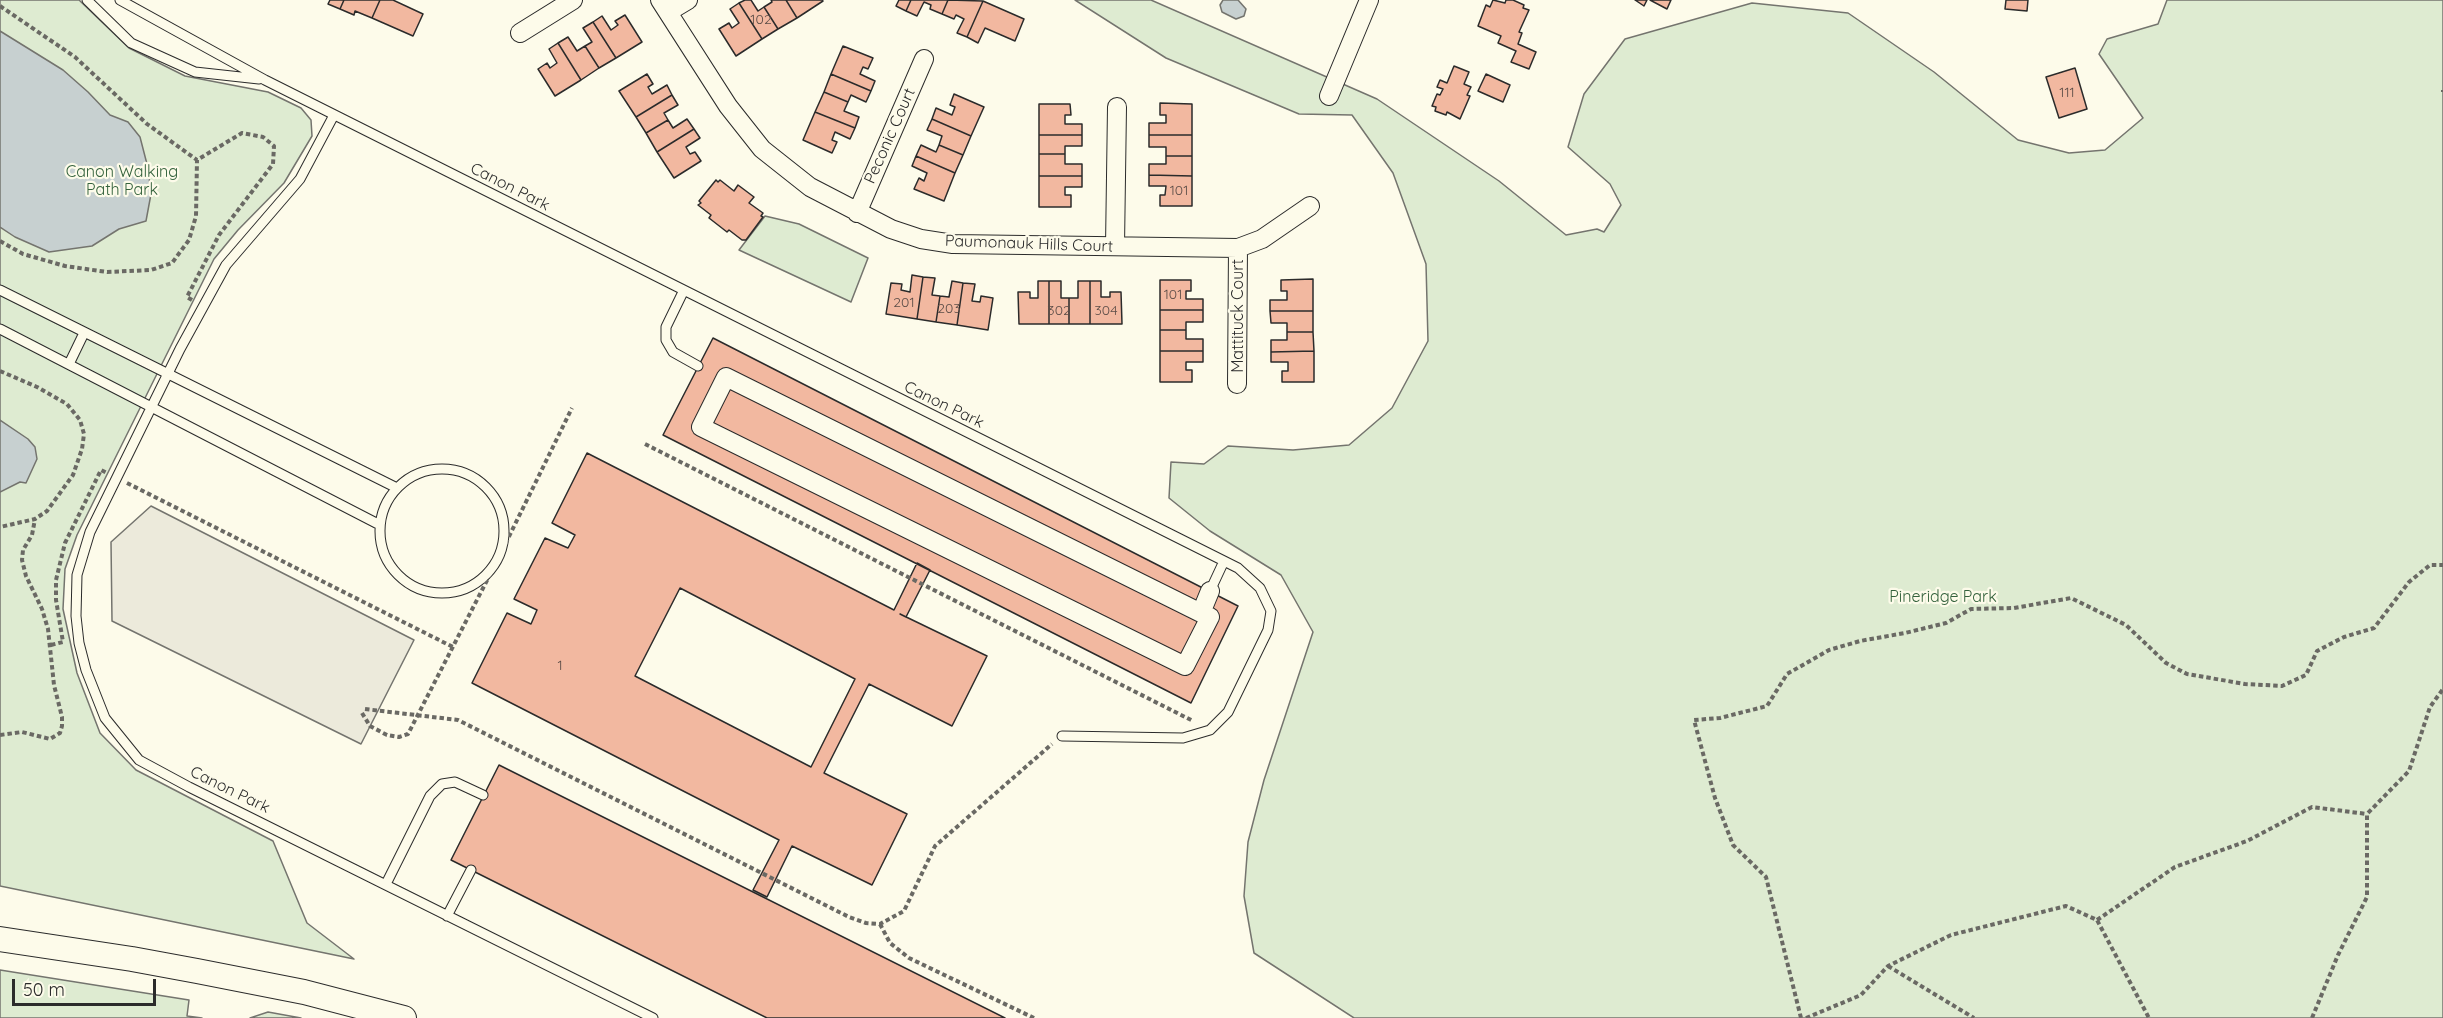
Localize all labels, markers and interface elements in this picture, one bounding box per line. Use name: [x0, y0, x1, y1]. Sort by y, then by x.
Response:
house number: 102: [750, 12, 772, 28]
street label: Peconic Court: [860, 85, 920, 187]
house number: 111: [2059, 85, 2075, 101]
street label: Canon Park: [467, 159, 553, 215]
park label: Canon Walking Path Park: [66, 162, 178, 200]
house number: 101: [1170, 183, 1188, 199]
street label: Paumonauk Hills Court: [945, 231, 1113, 257]
street label: Mattituck Court: [1228, 259, 1248, 373]
house number: 101: [1164, 287, 1182, 303]
house number: 201: [893, 295, 915, 311]
house number: 203: [937, 301, 961, 317]
house number: 302: [1047, 303, 1071, 319]
house number: 304: [1094, 303, 1118, 319]
street label: Canon Park: [901, 377, 987, 433]
park label: Pineridge Park: [1889, 587, 1997, 607]
house number: 1: [557, 658, 563, 674]
street label: Canon Park: [187, 762, 273, 818]
scale bar: [15, 967, 159, 1005]
text: 50 m: [23, 978, 65, 1001]

